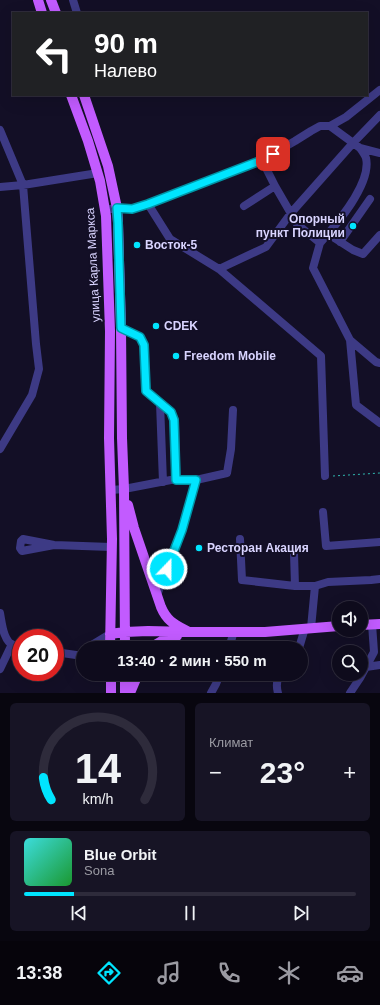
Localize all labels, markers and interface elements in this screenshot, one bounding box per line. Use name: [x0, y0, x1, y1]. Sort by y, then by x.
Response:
icon: left: [28, 28, 80, 80]
text: 90 m: [94, 28, 158, 59]
text: Налево: [94, 61, 157, 81]
pin: [256, 137, 290, 171]
icon: arrive: [262, 143, 284, 165]
street label: улица Карла Маркса: [83, 207, 103, 323]
place label: Опорный пункт Полиции: [256, 212, 345, 240]
marker: Опорный пункт Полиции: [348, 221, 358, 231]
place label: Восток-5: [145, 238, 198, 252]
marker: Восток-5: [132, 240, 142, 250]
place label: CDEK: [164, 319, 198, 333]
marker: CDEK: [151, 321, 161, 331]
place label: Freedom Mobile: [184, 349, 276, 363]
marker: Freedom Mobile: [171, 351, 181, 361]
place label: Ресторан Акация: [207, 541, 309, 555]
marker: Ресторан Акация: [194, 543, 204, 553]
position arrow: [146, 548, 188, 590]
map controls: [332, 601, 368, 681]
button: sound: [332, 601, 368, 637]
speed limit sign: 20: [12, 629, 64, 681]
button: search: [332, 645, 368, 681]
text: 13:40 · 2 мин · 550 m: [117, 652, 267, 669]
text: Климат: [209, 735, 253, 750]
text: 14: [74, 745, 121, 792]
text: 23°: [260, 756, 305, 789]
text: −: [209, 760, 222, 785]
text: +: [343, 760, 356, 785]
text: km/h: [82, 791, 113, 807]
text: Blue Orbit: [84, 846, 157, 863]
text: Sona: [84, 863, 114, 878]
icon: previous: [68, 902, 90, 924]
icon: pause: [179, 902, 201, 924]
icon: next: [290, 902, 312, 924]
icon: directions: [95, 959, 123, 987]
icon: music: [155, 959, 183, 987]
icon: phone: [215, 959, 243, 987]
icon: climate: [275, 959, 303, 987]
icon: car: [336, 959, 364, 987]
text: 13:38: [16, 963, 62, 983]

